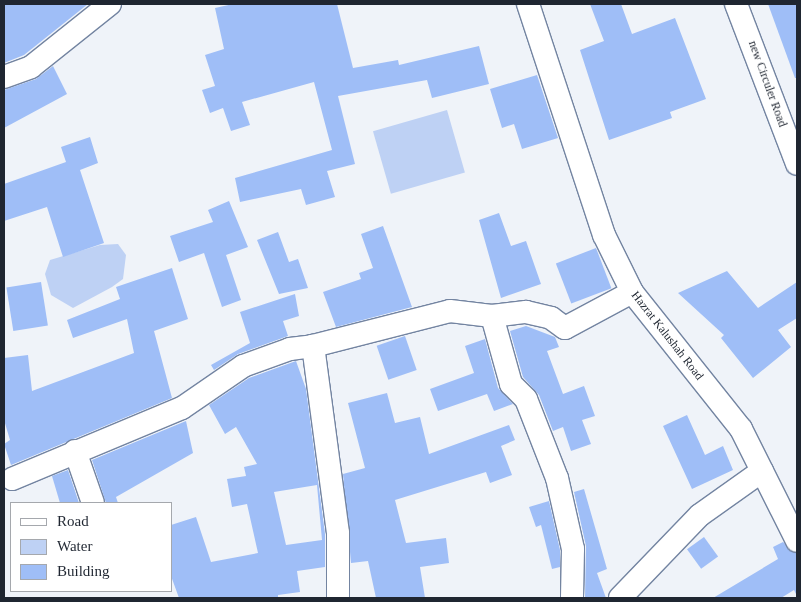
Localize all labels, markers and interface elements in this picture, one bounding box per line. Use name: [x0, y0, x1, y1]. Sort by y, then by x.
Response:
street label: new Circuler Road: [745, 39, 789, 129]
street label: Hazrat Kalushah Road: [628, 289, 706, 383]
legend: [10, 502, 172, 592]
text: Road: [57, 513, 89, 529]
text: Water: [57, 538, 92, 554]
text: Building: [57, 563, 110, 579]

